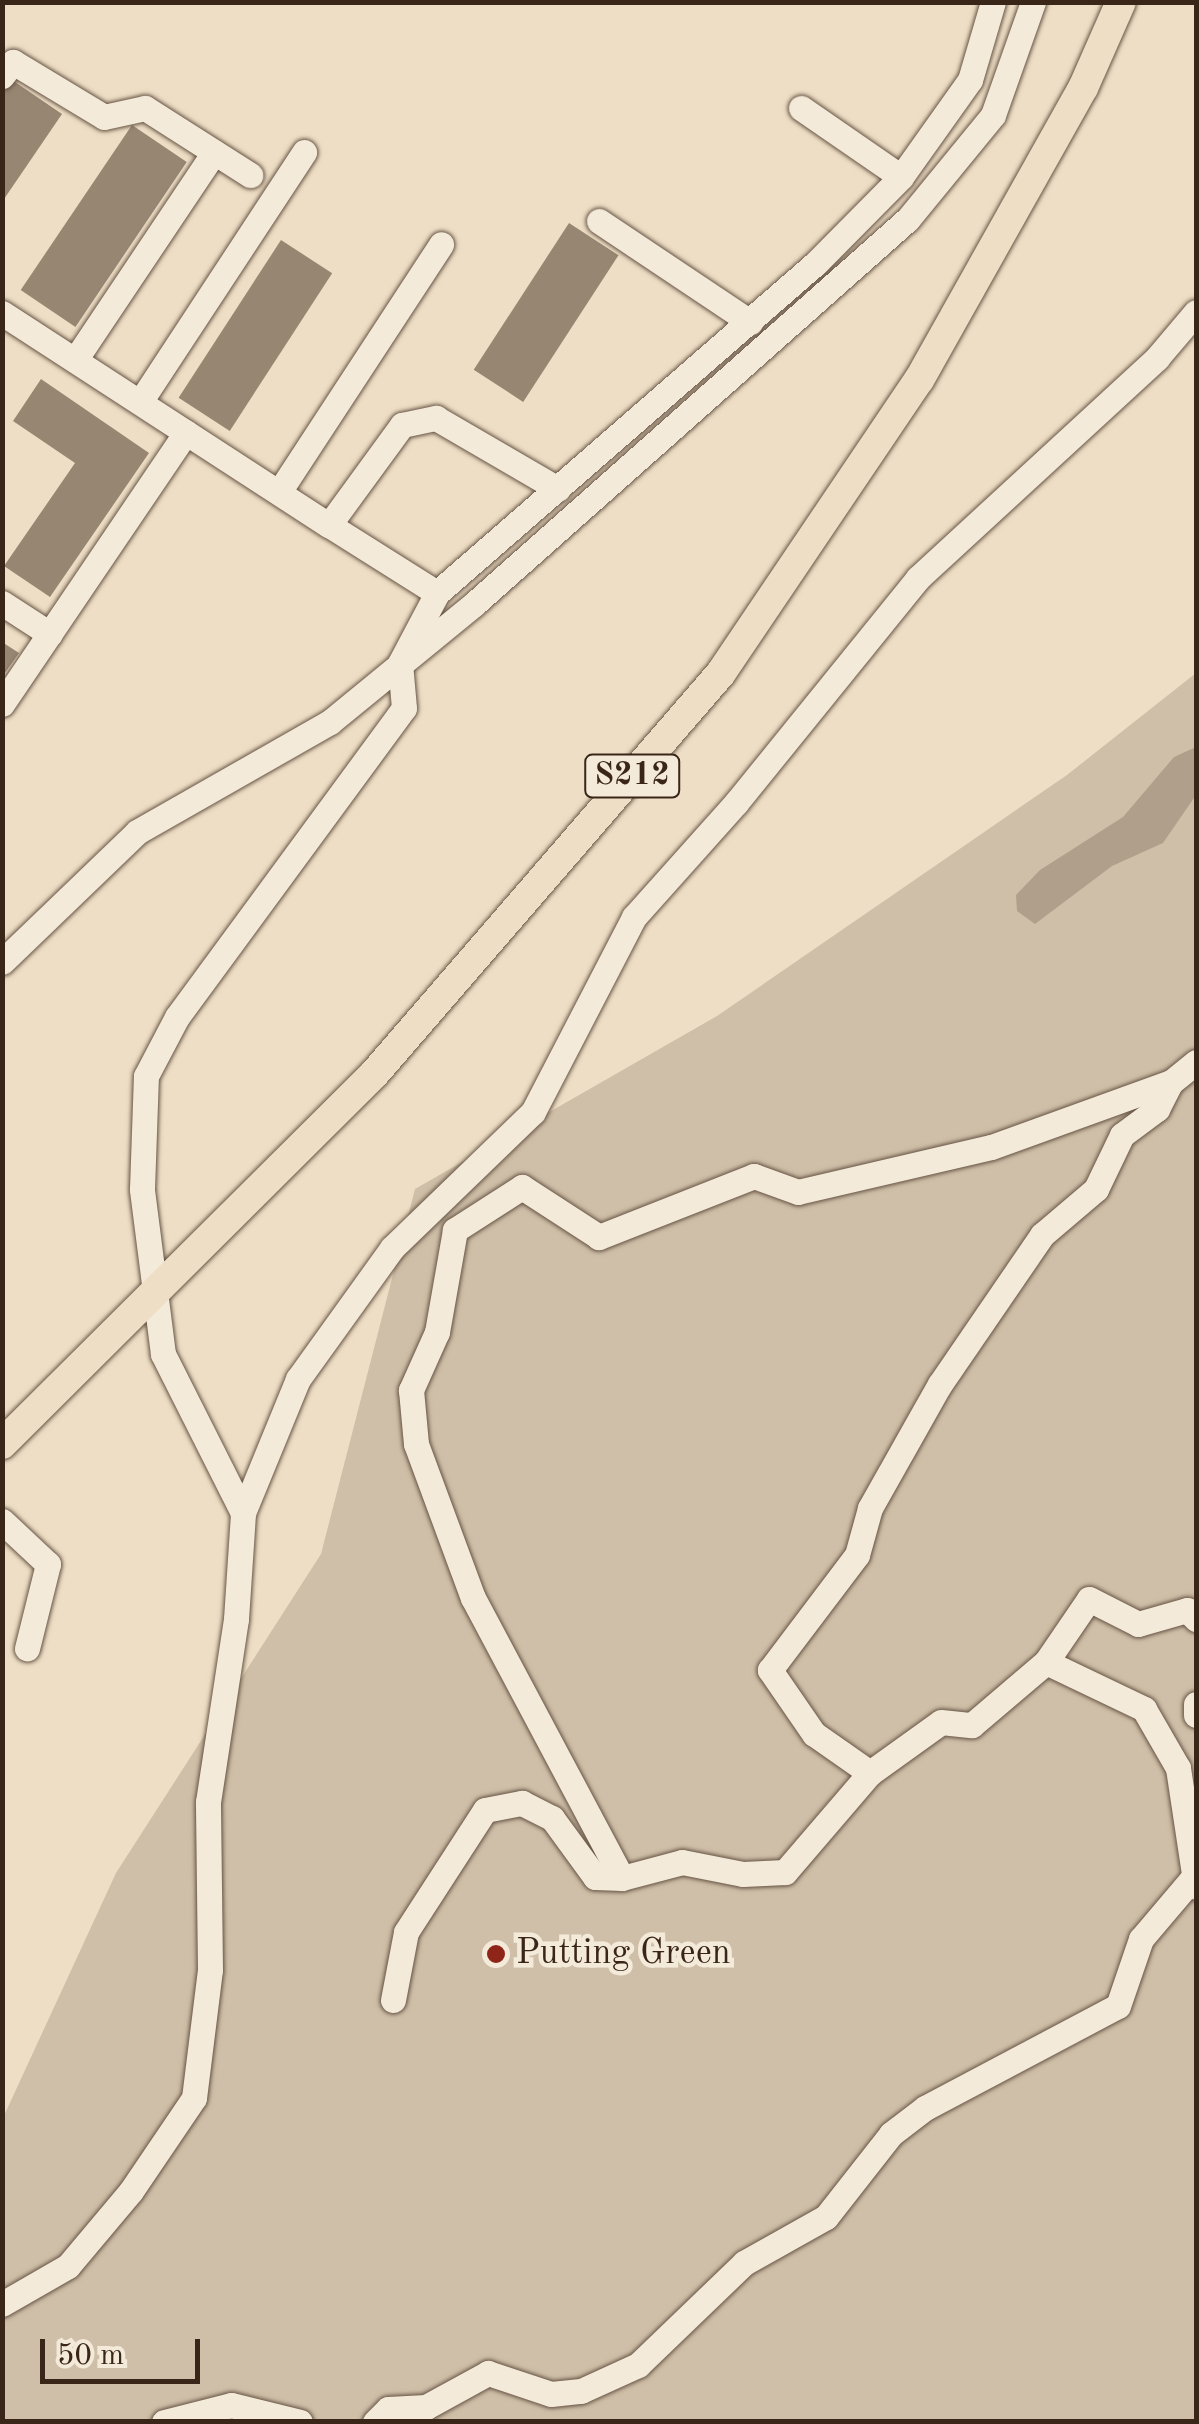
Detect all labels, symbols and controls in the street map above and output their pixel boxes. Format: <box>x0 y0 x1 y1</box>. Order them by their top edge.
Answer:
road number: S212 <box>582 749 682 803</box>
place label: Putting Green <box>516 1933 731 1975</box>
marker: Putting Green <box>485 1943 507 1965</box>
scale bar <box>45 2319 205 2381</box>
text: 50 m <box>57 2341 124 2371</box>

